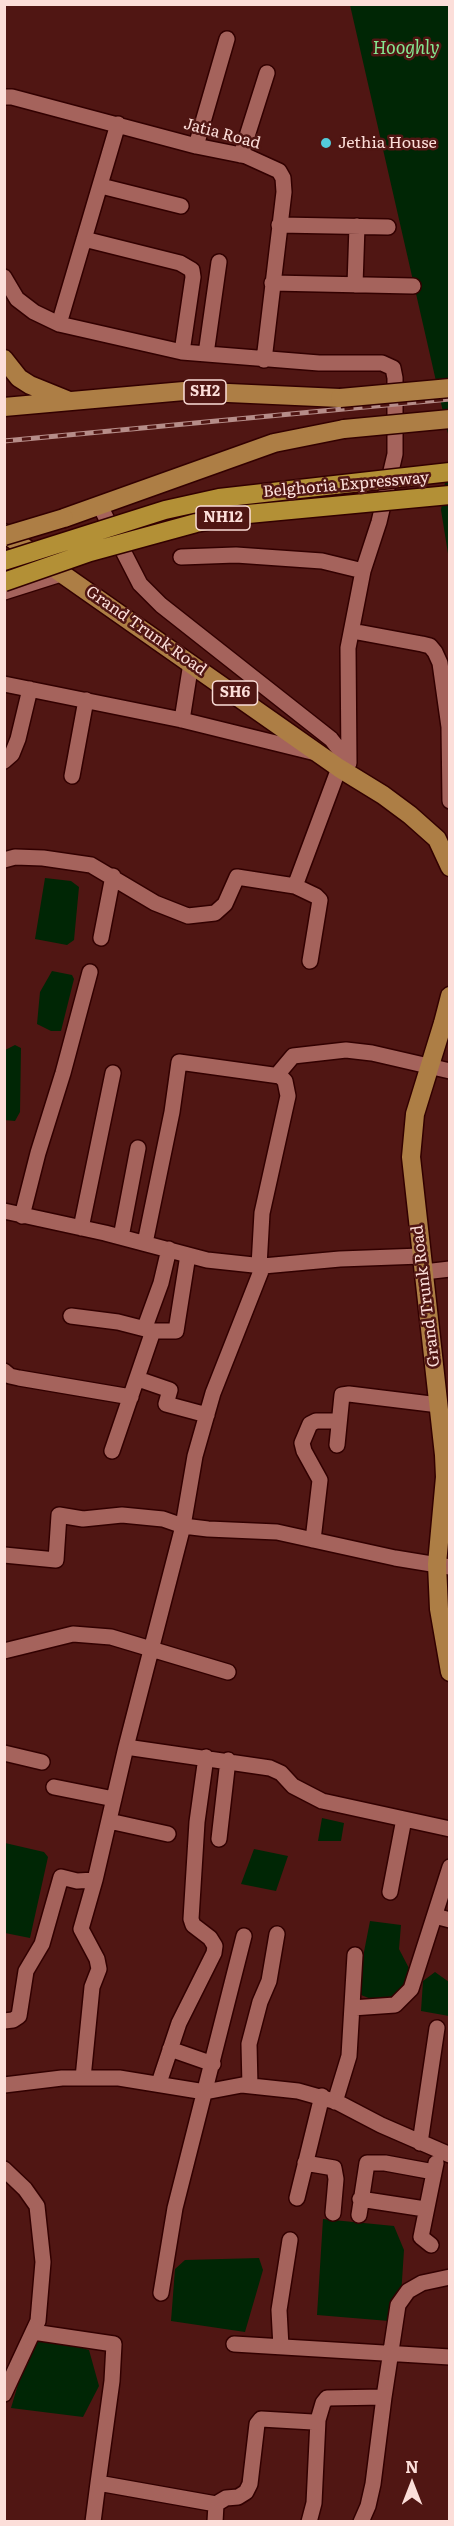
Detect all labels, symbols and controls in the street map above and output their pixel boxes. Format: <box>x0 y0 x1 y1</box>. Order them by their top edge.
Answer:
water label: Hooghly <box>372 38 440 60</box>
street label: Jatia Road <box>181 115 263 153</box>
place label: Jethia House <box>338 133 437 153</box>
marker: Jethia House <box>319 136 333 150</box>
road number: SH2 <box>184 380 226 404</box>
street label: Belghoria Expressway <box>262 468 430 502</box>
road number: NH12 <box>196 506 250 530</box>
street label: Grand Trunk Road <box>82 582 210 680</box>
road number: SH6 <box>212 681 258 705</box>
street label: Grand Trunk Road <box>408 1224 444 1368</box>
north arrow <box>382 2454 442 2514</box>
text: N <box>405 2454 419 2478</box>

